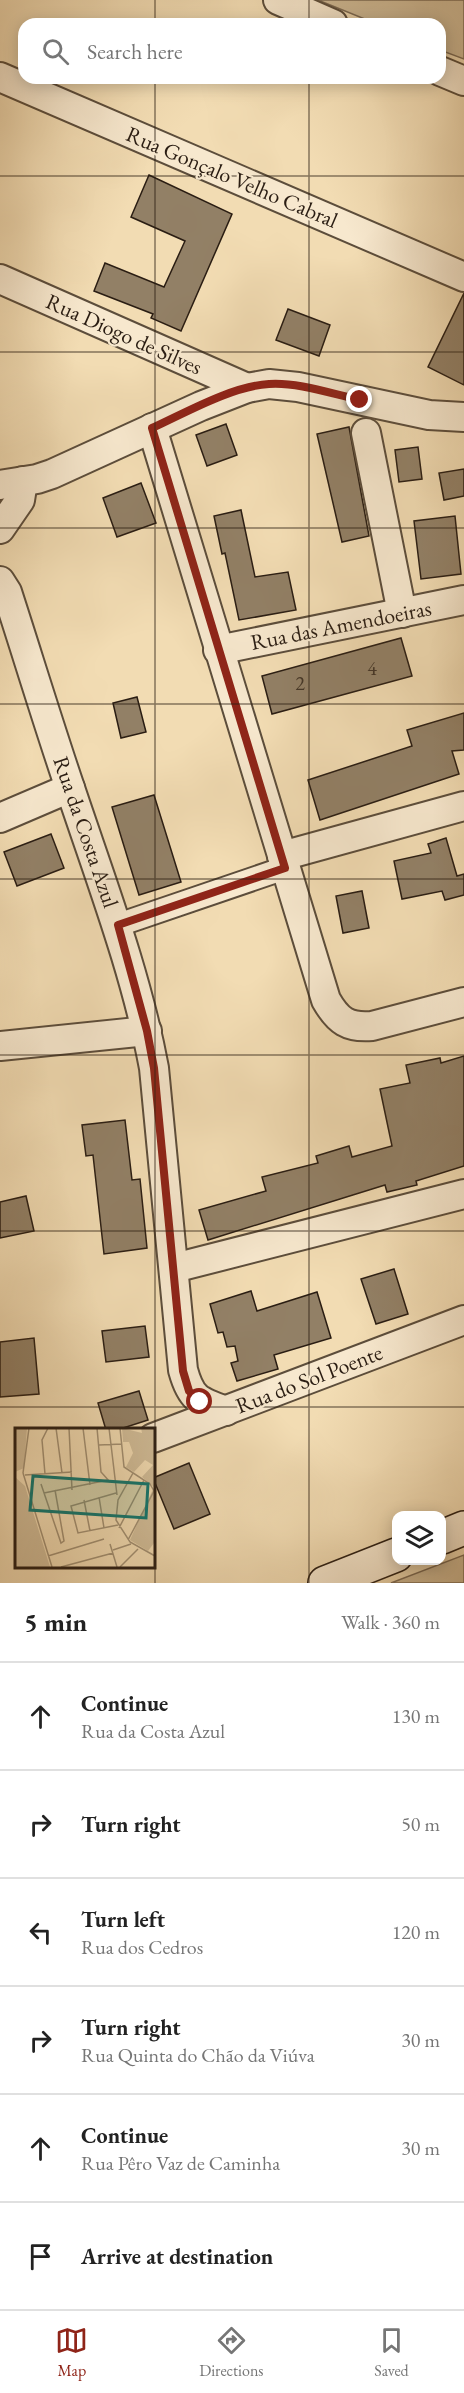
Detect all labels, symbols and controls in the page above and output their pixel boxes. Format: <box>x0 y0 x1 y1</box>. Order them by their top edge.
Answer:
search box <box>18 18 446 84</box>
icon: search <box>39 35 72 68</box>
text: Search here <box>87 37 182 66</box>
street label: Rua Gonçalo Velho Cabral <box>122 119 342 235</box>
street label: Rua Diogo de Silves <box>41 287 207 381</box>
route end <box>346 386 372 412</box>
street label: Rua das Amendoeiras <box>248 593 434 657</box>
house number: 4 <box>367 655 377 681</box>
house number: 2 <box>295 670 305 696</box>
street label: Rua da Costa Azul <box>46 752 126 912</box>
street label: Rua do Sol Poente <box>231 1338 387 1420</box>
route start <box>186 1388 212 1414</box>
inset map <box>15 1428 154 1568</box>
map controls <box>392 1511 446 1565</box>
button: layers <box>392 1511 446 1565</box>
text: 5 min <box>24 1605 87 1639</box>
text: Walk · 360 m <box>341 1609 440 1635</box>
text: Continue <box>81 1689 168 1718</box>
icon: ahead <box>24 1700 57 1733</box>
text: 130 m <box>392 1703 440 1729</box>
text: Rua da Costa Azul <box>81 1718 225 1744</box>
icon: right <box>24 1808 57 1841</box>
text: Turn right <box>81 1810 180 1839</box>
text: 50 m <box>401 1811 440 1837</box>
text: Turn left <box>81 1905 165 1934</box>
icon: left <box>24 1916 57 1949</box>
text: 120 m <box>392 1919 440 1945</box>
text: Rua dos Cedros <box>81 1934 203 1960</box>
text: Turn right <box>81 2013 180 2042</box>
icon: right <box>24 2024 57 2057</box>
text: 30 m <box>401 2027 440 2053</box>
text: Rua Quinta do Chão da Viúva <box>81 2042 315 2068</box>
text: Continue <box>81 2121 168 2150</box>
icon: ahead <box>24 2132 57 2165</box>
text: 30 m <box>401 2135 440 2161</box>
text: Rua Pêro Vaz de Caminha <box>81 2150 280 2176</box>
icon: arrive <box>24 2240 57 2273</box>
text: Arrive at destination <box>81 2242 273 2271</box>
tab: Map <box>55 2324 88 2381</box>
tab: Directions <box>199 2324 264 2381</box>
tab: Saved <box>374 2324 409 2381</box>

